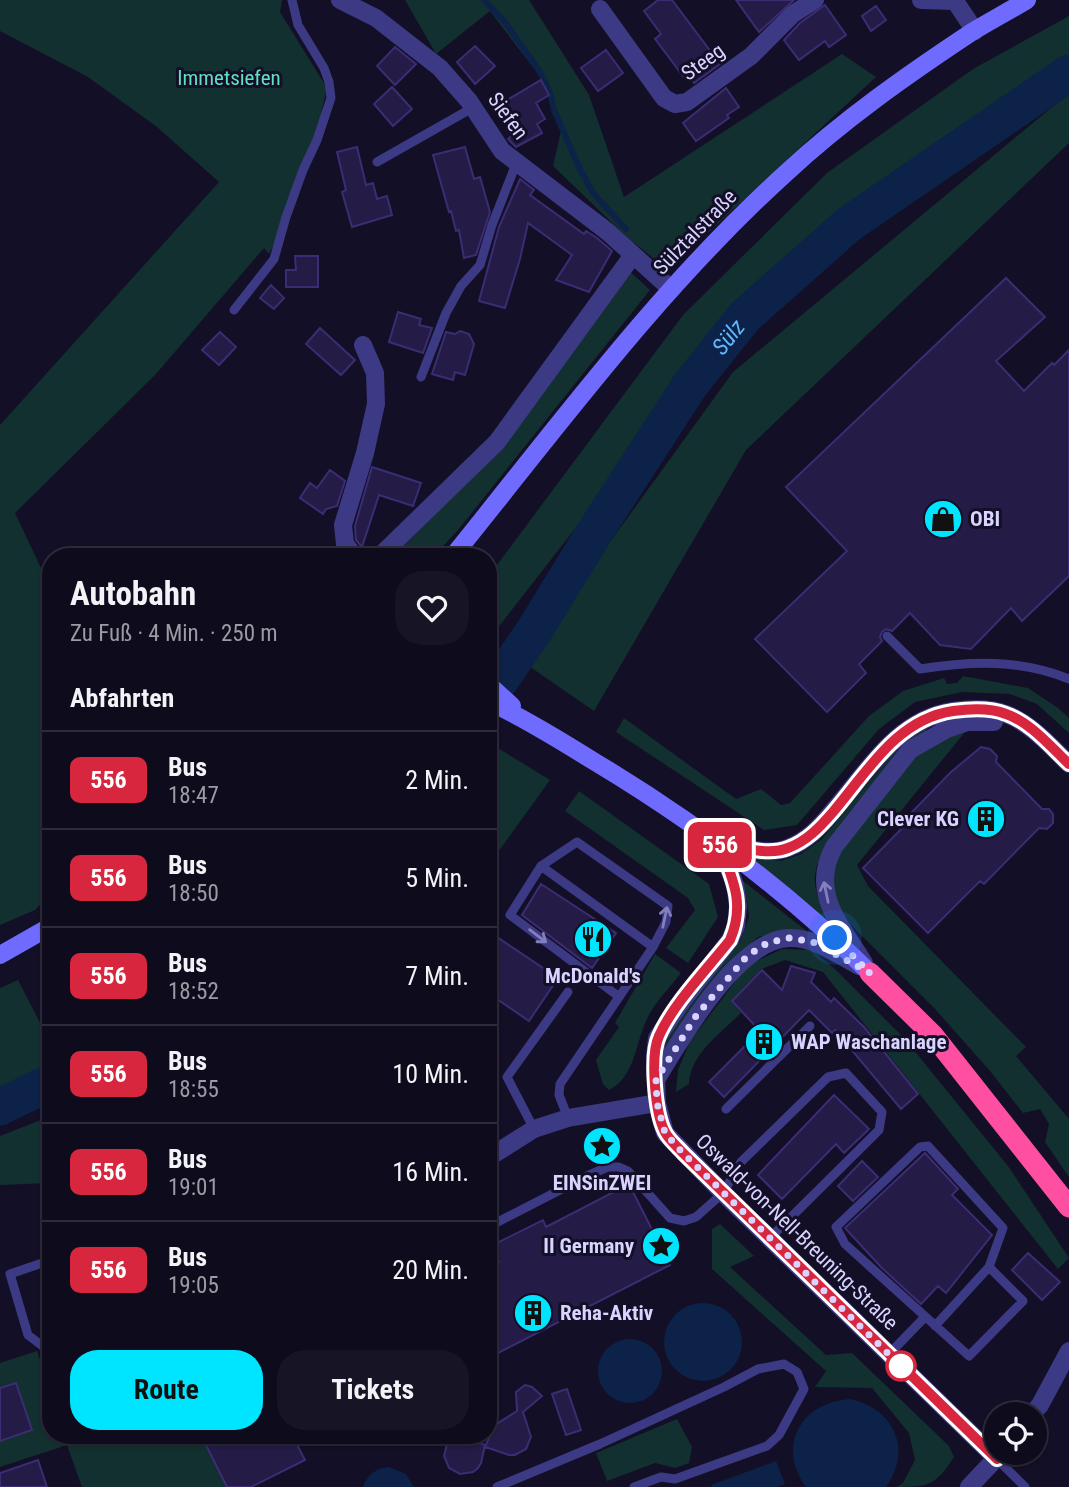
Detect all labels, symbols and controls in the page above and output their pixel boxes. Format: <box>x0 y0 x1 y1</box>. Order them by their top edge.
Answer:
street label: Steeg <box>677 38 729 86</box>
park label: Immetsiefen <box>177 66 281 90</box>
street label: Siefen <box>483 88 533 144</box>
street label: Sülztalstraße <box>649 184 742 279</box>
water label: Sülz <box>706 314 751 360</box>
shop icon: OBI <box>922 498 964 540</box>
place label: OBI <box>970 507 1000 531</box>
button: heart <box>395 571 469 645</box>
text: Autobahn <box>70 574 196 613</box>
text: Zu Fuß · 4 Min. · 250 m <box>70 620 278 647</box>
text: Abfahrten <box>70 683 174 713</box>
text: Bus <box>168 752 207 782</box>
text: 2 Min. <box>405 765 469 795</box>
text: 556 <box>90 766 127 794</box>
text: 18:47 <box>168 782 219 809</box>
building icon: Clever KG <box>965 798 1007 840</box>
place label: Clever KG <box>877 807 959 831</box>
line badge: 556 <box>680 822 760 868</box>
text: 556 <box>702 831 738 859</box>
text: Bus <box>168 850 207 880</box>
text: 5 Min. <box>405 863 469 893</box>
text: 556 <box>90 864 127 892</box>
text: 18:50 <box>168 880 219 907</box>
one-way arrow <box>818 881 832 904</box>
one-way arrow <box>659 907 672 929</box>
restaurant icon: McDonald's <box>572 918 614 960</box>
your location <box>817 920 852 955</box>
one-way arrow <box>528 929 547 943</box>
text: Bus <box>168 948 207 978</box>
text: 7 Min. <box>405 961 469 991</box>
text: 556 <box>90 962 127 990</box>
place label: McDonald's <box>545 964 641 988</box>
text: 18:52 <box>168 978 219 1005</box>
building icon: WAP Waschanlage <box>743 1021 785 1063</box>
place label: WAP Waschanlage <box>791 1030 946 1054</box>
text: Bus <box>168 1046 207 1076</box>
text: 10 Min. <box>392 1059 469 1089</box>
text: 556 <box>90 1060 127 1088</box>
text: 18:55 <box>168 1076 219 1103</box>
place icon: EINSinZWEI <box>581 1125 623 1167</box>
street label: Oswald-von-Nell-Breuning-Straße <box>691 1129 903 1335</box>
text: Bus <box>168 1144 207 1174</box>
text: 16 Min. <box>392 1157 469 1187</box>
text: 556 <box>90 1158 127 1186</box>
place label: EINSinZWEI <box>553 1171 651 1195</box>
text: 19:01 <box>168 1174 219 1201</box>
place icon: II Germany <box>640 1225 682 1267</box>
place label: II Germany <box>543 1234 635 1258</box>
text: Bus <box>168 1242 207 1272</box>
text: 20 Min. <box>392 1255 469 1285</box>
text: 556 <box>90 1256 127 1284</box>
text: 19:05 <box>168 1272 219 1299</box>
building icon: Reha-Aktiv <box>512 1292 554 1334</box>
place label: Reha-Aktiv <box>560 1301 654 1325</box>
button: Route <box>70 1350 263 1430</box>
button: Tickets <box>277 1350 469 1430</box>
unlabelled marker <box>886 1351 916 1381</box>
map controls <box>984 1402 1047 1465</box>
button: locate <box>984 1402 1047 1465</box>

